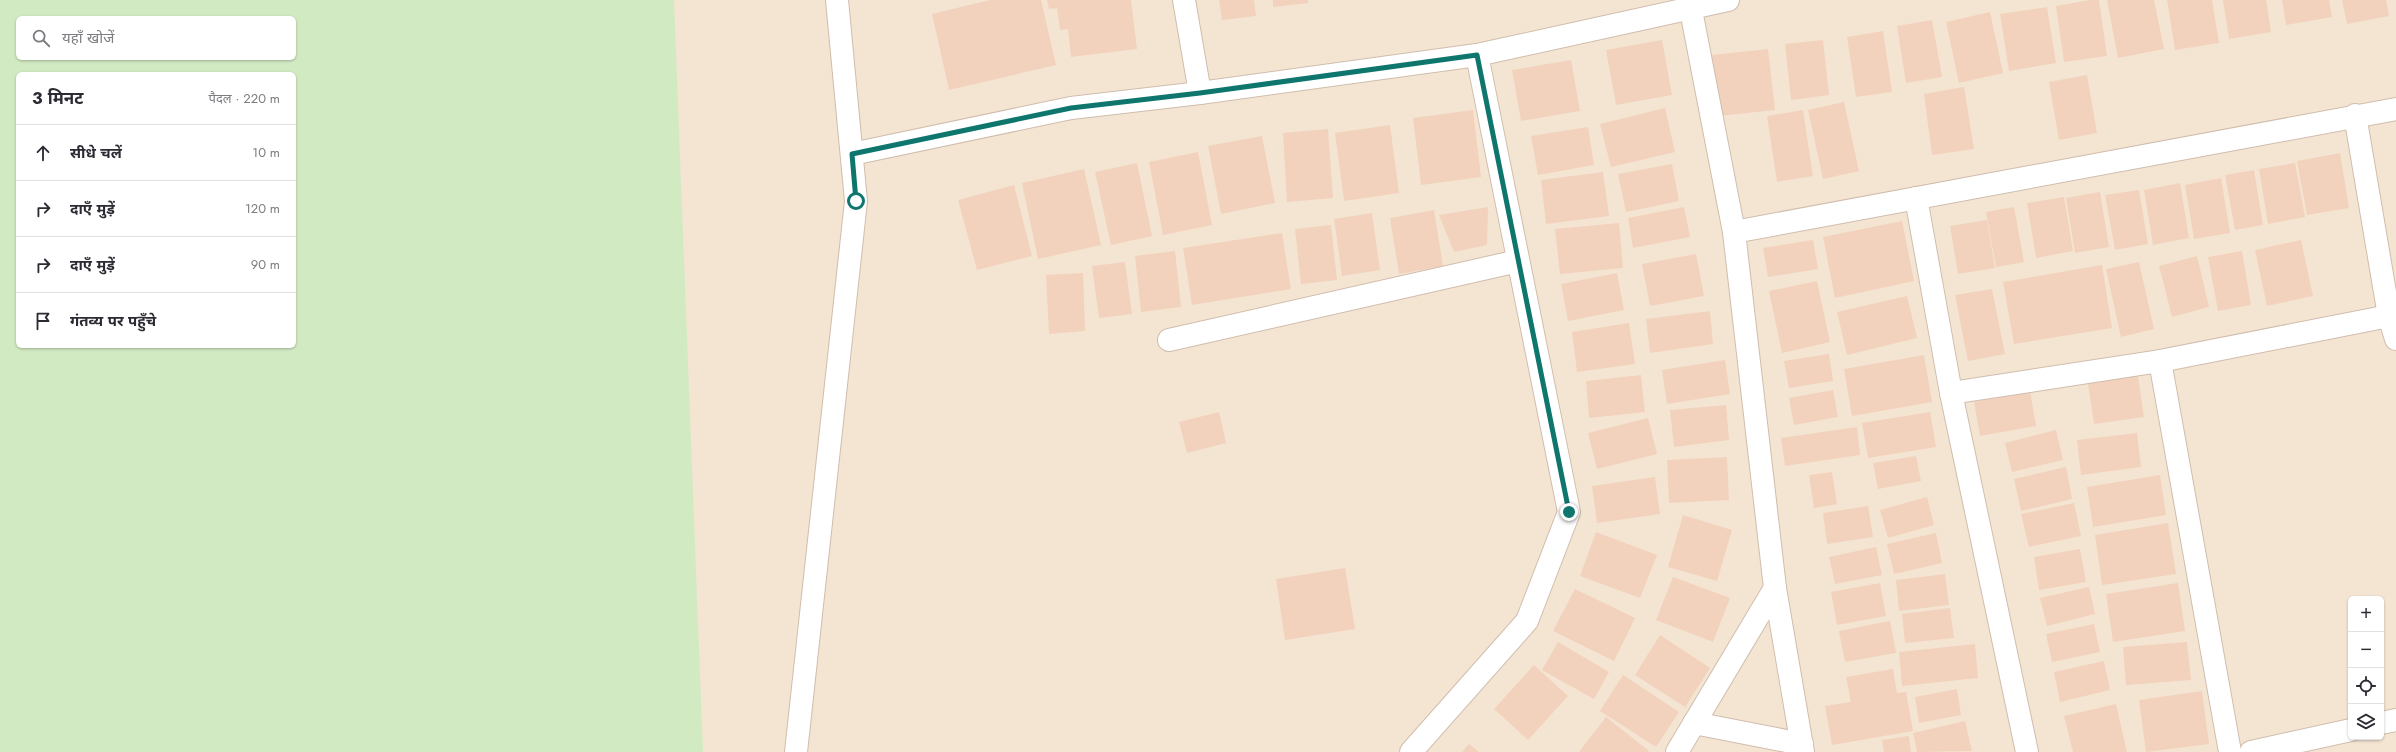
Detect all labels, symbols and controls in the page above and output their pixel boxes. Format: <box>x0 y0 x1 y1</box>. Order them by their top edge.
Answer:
search box <box>16 16 296 60</box>
icon: search <box>30 27 52 49</box>
text: यहाँ खोजें <box>62 27 114 49</box>
text: 3 मिनट <box>32 86 83 110</box>
text: पैदल · 220 m <box>209 89 280 108</box>
icon: ahead <box>32 142 54 164</box>
text: सीधे चलें <box>70 142 122 164</box>
text: 10 m <box>252 143 280 162</box>
route start <box>847 192 865 210</box>
icon: right <box>32 198 54 220</box>
text: दाएँ मुड़ें <box>70 198 115 220</box>
text: 120 m <box>245 199 280 218</box>
icon: right <box>32 254 54 276</box>
text: दाएँ मुड़ें <box>70 254 115 276</box>
text: 90 m <box>251 255 280 274</box>
icon: arrive <box>32 310 54 332</box>
text: गंतव्य पर पहुँचे <box>70 310 156 332</box>
route end <box>1560 503 1578 521</box>
map controls <box>2348 596 2384 740</box>
button: + <box>2348 596 2384 632</box>
button: − <box>2348 632 2384 668</box>
button: locate <box>2348 668 2384 704</box>
button: layers <box>2348 704 2384 740</box>

